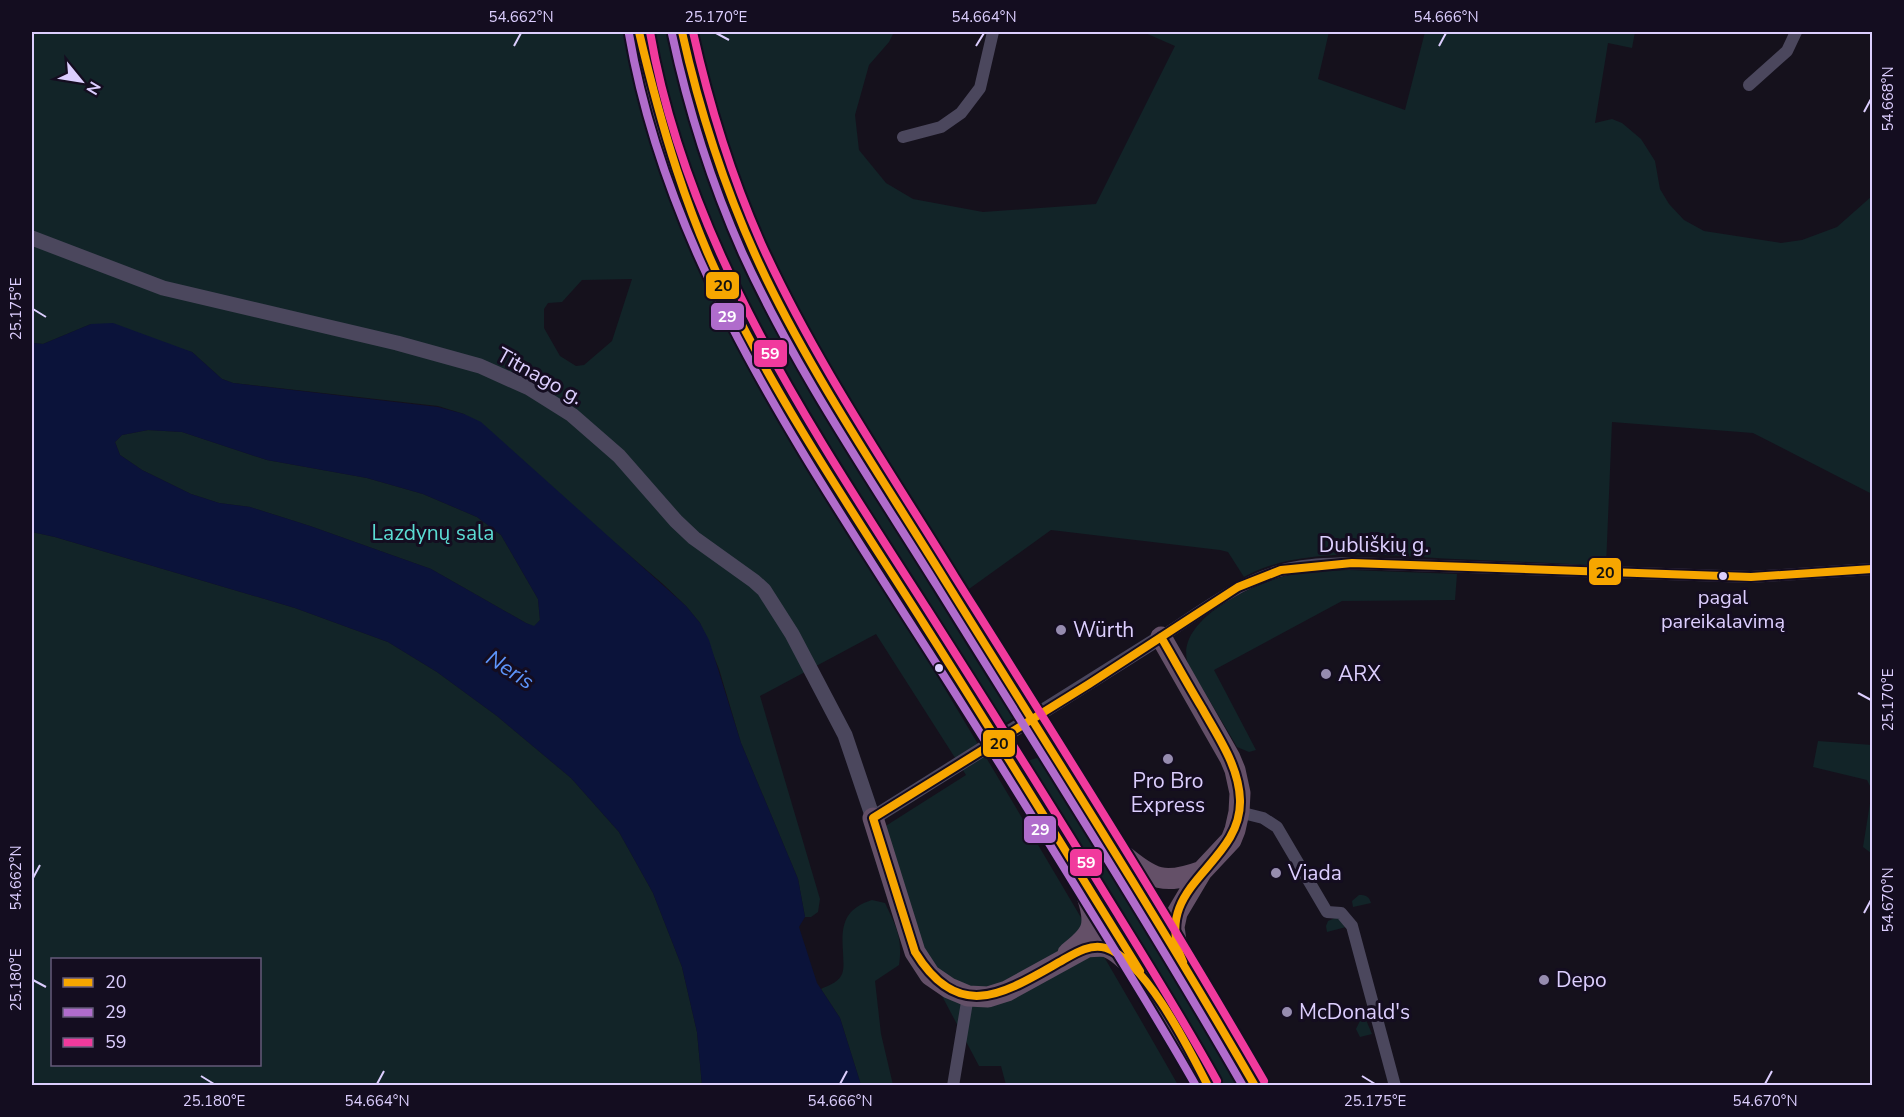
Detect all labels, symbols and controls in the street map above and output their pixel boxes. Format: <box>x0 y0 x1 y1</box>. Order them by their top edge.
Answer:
text: 54.662°N <box>488 7 554 27</box>
text: 25.170°E <box>685 7 747 27</box>
text: 54.664°N <box>951 7 1017 27</box>
text: 54.666°N <box>1413 7 1479 27</box>
north arrow <box>51 51 111 111</box>
text: 54.668°N <box>1878 66 1898 132</box>
text: N <box>81 77 106 99</box>
line badge: 20 <box>705 271 740 300</box>
text: 20 <box>713 275 733 297</box>
text: 25.175°E <box>6 278 26 340</box>
line badge: 29 <box>710 302 745 331</box>
text: 29 <box>717 306 737 328</box>
line badge: 59 <box>753 339 788 368</box>
street label: Titnago g. <box>492 341 588 411</box>
text: 59 <box>760 343 780 365</box>
park label: Lazdynų sala <box>372 519 494 547</box>
street label: Dubliškių g. <box>1319 531 1429 559</box>
line badge: 20 <box>1588 557 1622 586</box>
text: 20 <box>1595 562 1615 584</box>
marker: pagal pareikalavimą <box>1717 570 1729 582</box>
place label: pagal pareikalavimą <box>1661 584 1785 635</box>
place label: Würth <box>1073 616 1134 644</box>
marker: Würth <box>1054 623 1068 637</box>
water label: Neris <box>480 643 540 697</box>
place label: ARX <box>1338 660 1381 688</box>
unlabelled marker <box>933 662 945 674</box>
marker: ARX <box>1319 667 1333 681</box>
text: 25.170°E <box>1878 669 1898 731</box>
line badge: 20 <box>982 729 1016 758</box>
text: 20 <box>989 733 1009 755</box>
marker: Pro Bro Express <box>1161 752 1175 766</box>
place label: Pro Bro Express <box>1131 767 1205 819</box>
line badge: 29 <box>1023 815 1057 844</box>
text: 29 <box>1030 819 1050 841</box>
text: 54.662°N <box>6 845 26 911</box>
line badge: 59 <box>1069 848 1103 877</box>
text: 59 <box>1076 852 1096 874</box>
place label: Viada <box>1287 859 1342 887</box>
marker: Viada <box>1269 866 1283 880</box>
text: 54.670°N <box>1878 867 1898 933</box>
text: 25.180°E <box>6 949 26 1011</box>
legend <box>51 958 261 1066</box>
place label: Depo <box>1556 966 1607 994</box>
text: 20 <box>105 970 127 994</box>
marker: Depo <box>1537 973 1551 987</box>
place label: McDonald's <box>1299 998 1410 1026</box>
text: 29 <box>105 1000 127 1024</box>
marker: McDonald's <box>1280 1005 1294 1019</box>
text: 59 <box>105 1030 127 1054</box>
text: 25.180°E <box>183 1091 245 1111</box>
text: 54.664°N <box>344 1091 410 1111</box>
text: 54.666°N <box>807 1091 873 1111</box>
text: 25.175°E <box>1344 1091 1406 1111</box>
text: 54.670°N <box>1732 1091 1798 1111</box>

